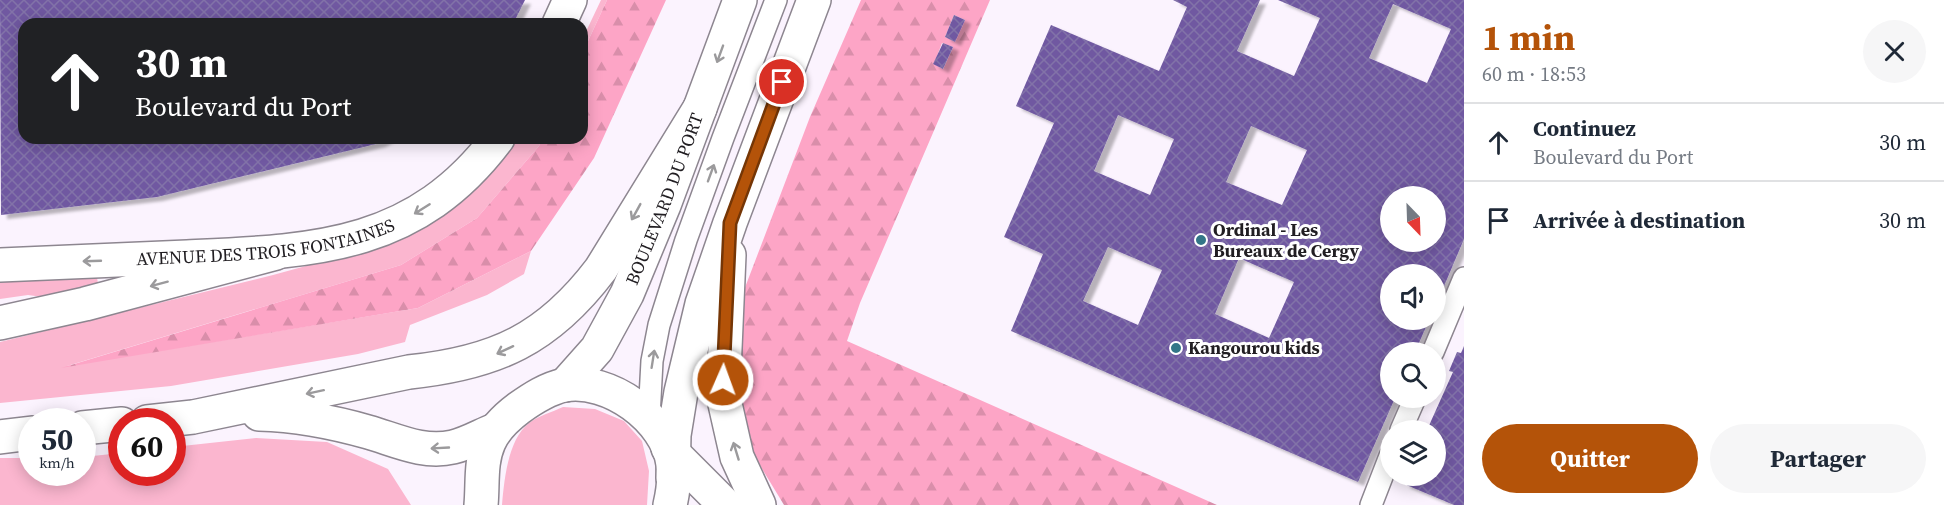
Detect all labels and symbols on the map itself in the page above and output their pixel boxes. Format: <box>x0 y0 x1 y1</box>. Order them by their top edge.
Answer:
one-way arrow <box>713 44 724 63</box>
pin <box>756 56 807 107</box>
street label: BOULEVARD DU PORT <box>619 109 709 288</box>
one-way arrow <box>706 164 717 182</box>
north arrow <box>1380 186 1446 252</box>
one-way arrow <box>414 202 431 215</box>
one-way arrow <box>630 202 641 220</box>
street label: AVENUE DES TROIS FONTAINES <box>136 212 398 271</box>
place label: Ordinal - Les Bureaux de Cergy <box>1213 217 1359 263</box>
marker: Ordinal - Les Bureaux de Cergy <box>1194 233 1208 247</box>
one-way arrow <box>83 256 103 267</box>
one-way arrow <box>150 279 169 290</box>
place label: Kangourou kids <box>1188 335 1320 360</box>
marker: Kangourou kids <box>1169 341 1183 355</box>
one-way arrow <box>496 345 514 357</box>
position arrow <box>691 348 755 412</box>
one-way arrow <box>648 349 659 369</box>
one-way arrow <box>306 387 325 398</box>
speed limit sign: 60 <box>108 408 186 486</box>
one-way arrow <box>730 442 741 461</box>
one-way arrow <box>431 443 451 454</box>

